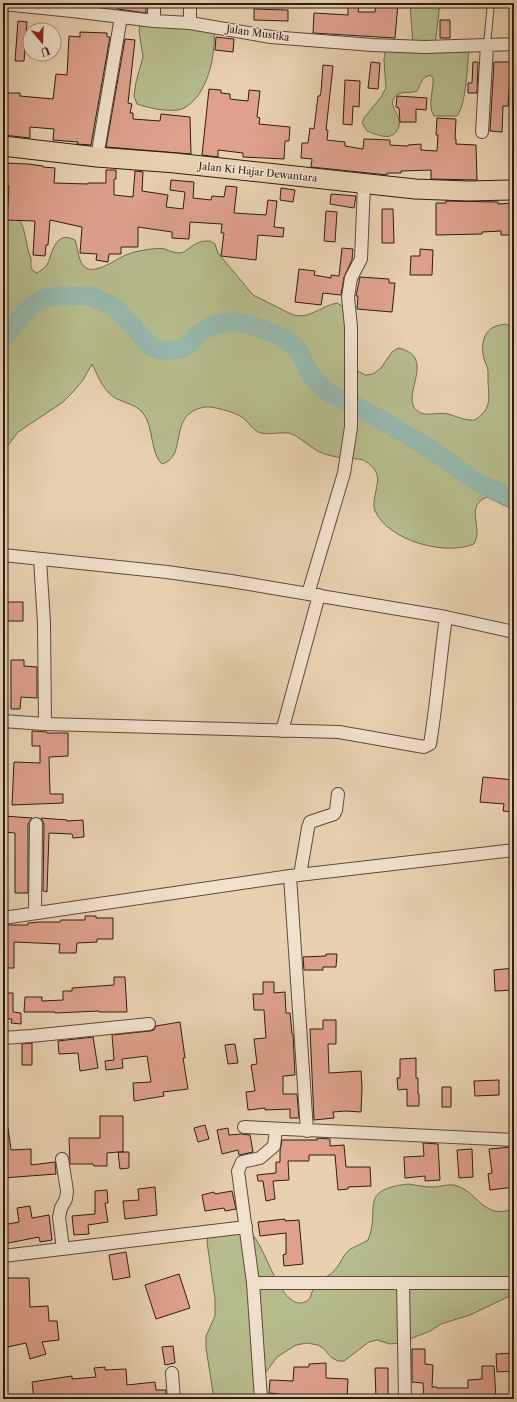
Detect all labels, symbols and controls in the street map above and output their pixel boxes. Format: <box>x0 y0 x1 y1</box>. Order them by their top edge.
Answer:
north arrow <box>22 22 62 62</box>
street label: Jalan Mustika <box>224 22 291 44</box>
text: U <box>39 43 52 60</box>
street label: Jalan Ki Hajar Dewantara <box>196 159 319 185</box>

